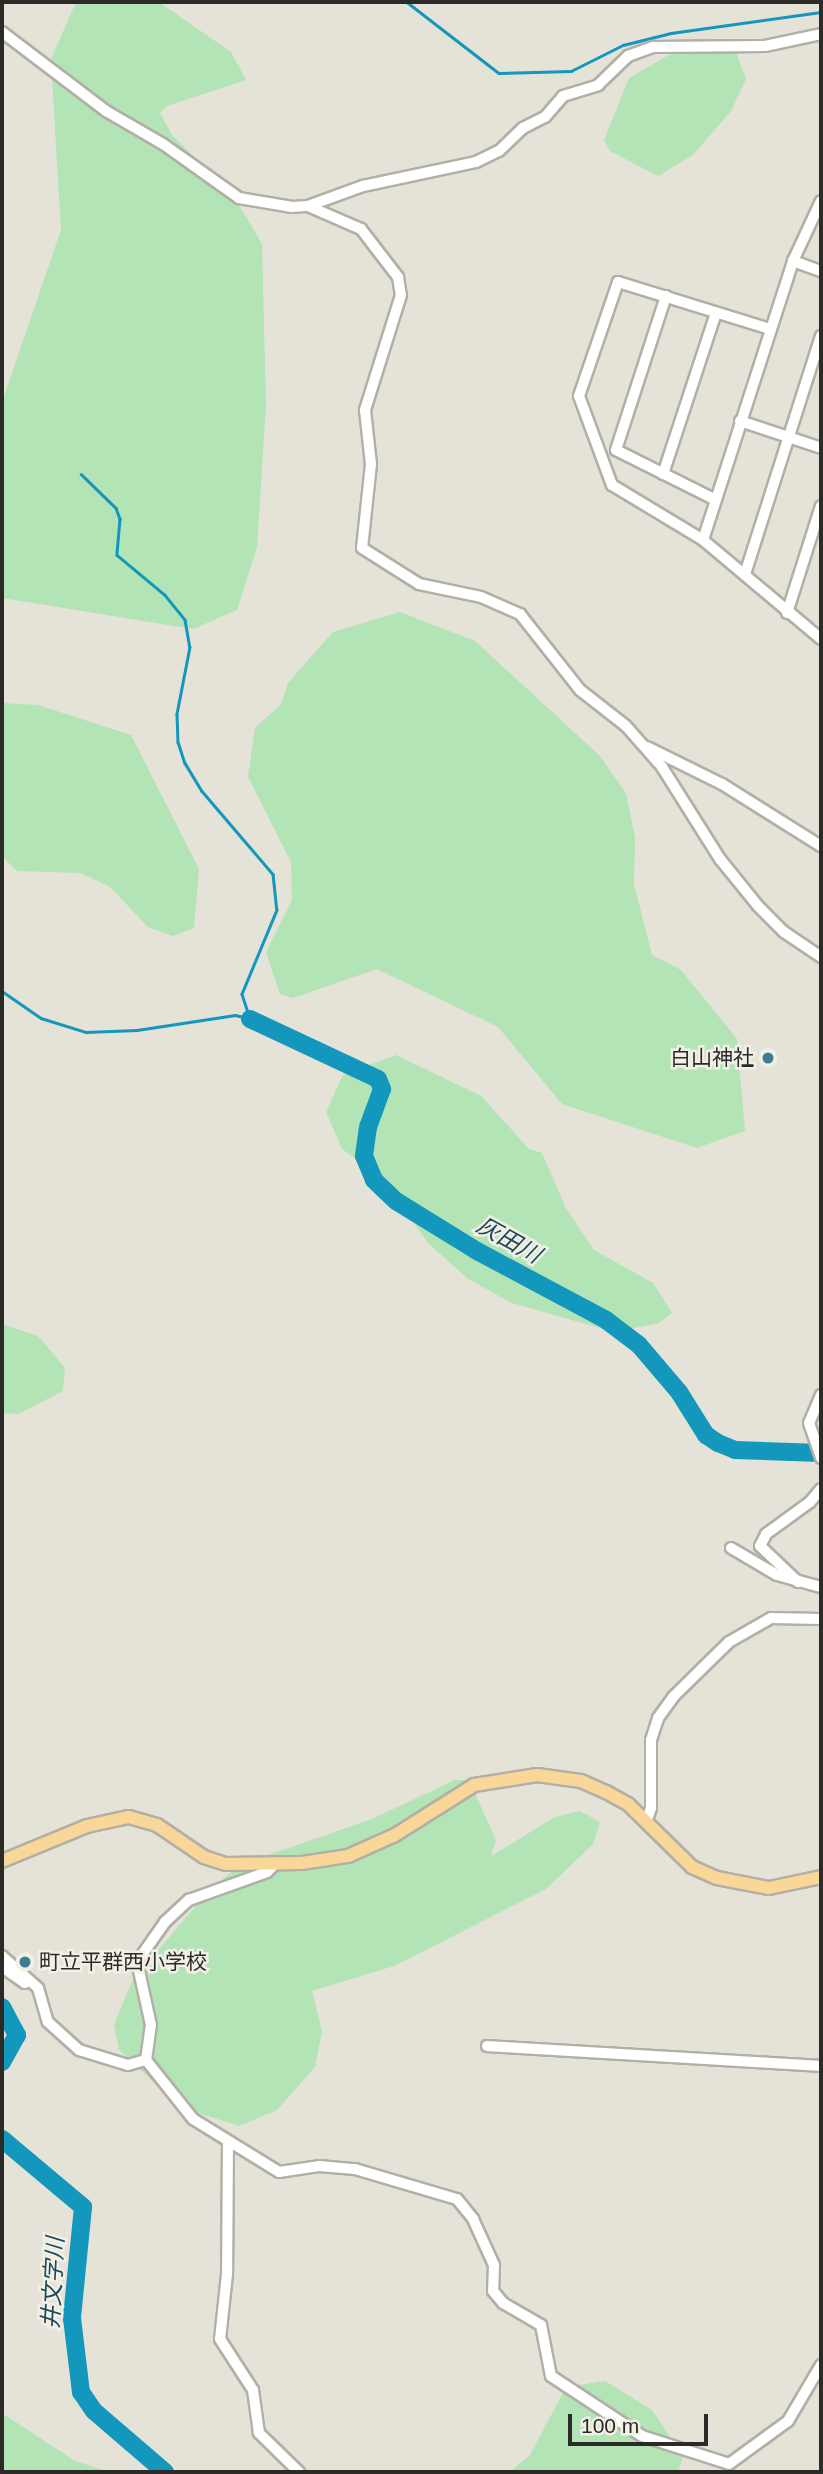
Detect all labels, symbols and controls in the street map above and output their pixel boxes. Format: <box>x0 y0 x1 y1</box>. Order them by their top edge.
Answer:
place label: 白山神社 <box>670 1045 754 1071</box>
marker: 白山神社 <box>760 1050 776 1066</box>
water label: 灰田川 <box>472 1211 546 1269</box>
place label: 町立平群西小学校 <box>39 1949 207 1975</box>
marker: 町立平群西小学校 <box>17 1954 33 1970</box>
water label: 井文字川 <box>37 2236 69 2330</box>
scale bar <box>571 2400 711 2444</box>
text: 100 m <box>581 2414 639 2437</box>

